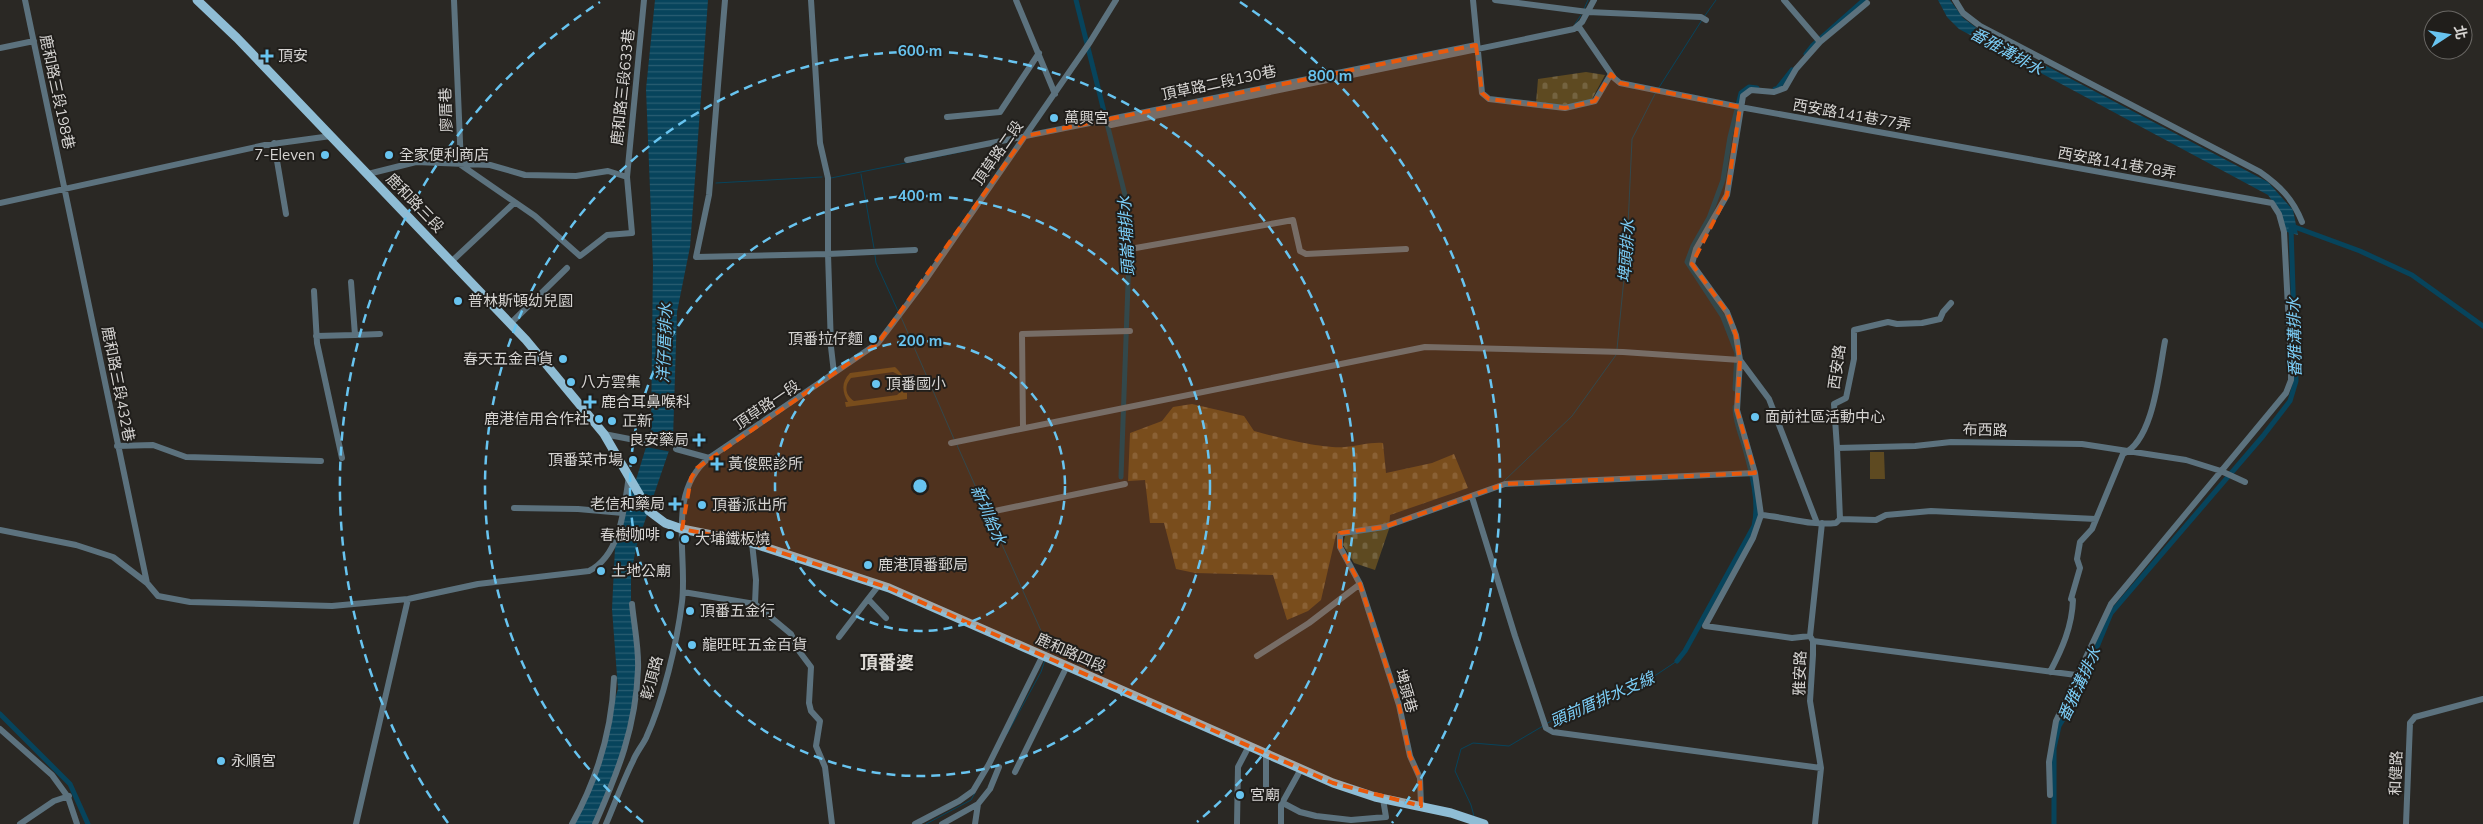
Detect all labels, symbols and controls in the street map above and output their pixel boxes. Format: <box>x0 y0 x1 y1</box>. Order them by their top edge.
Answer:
north arrow <box>2423 10 2473 60</box>
water label: 番雅溝排水 <box>1967 23 2048 80</box>
text: 北 <box>2450 24 2471 41</box>
street label: 鹿和路三段633巷 <box>607 28 638 146</box>
street label: 鹿和路三段198巷 <box>36 33 79 151</box>
text: 600 m <box>898 41 942 60</box>
place label: 頂安 <box>278 46 308 65</box>
marker: 頂安 <box>260 49 274 63</box>
street label: 頂草路二段130巷 <box>1160 61 1278 104</box>
text: 800 m <box>1308 66 1352 85</box>
street label: 廖厝巷 <box>435 87 456 133</box>
street label: 西安路141巷77弄 <box>1791 95 1913 134</box>
place label: 萬興宮 <box>1064 108 1109 127</box>
marker: 萬興宮 <box>1048 112 1060 124</box>
street label: 頂草路二段 <box>968 117 1027 189</box>
street label: 西安路141巷78弄 <box>2056 143 2178 182</box>
place label: 7-Eleven <box>254 145 315 164</box>
place label: 全家便利商店 <box>399 145 489 164</box>
marker: 7-Eleven <box>319 149 331 161</box>
marker: 全家便利商店 <box>383 149 395 161</box>
street label: 鹿和路三段 <box>382 169 448 236</box>
text: 400 m <box>898 186 942 205</box>
water label: 頭崙埔排水 <box>1114 195 1138 276</box>
water label: 埤頭排水 <box>1614 217 1638 284</box>
place label: 普林斯頓幼兒園 <box>468 291 573 310</box>
marker: 普林斯頓幼兒園 <box>452 295 464 307</box>
water label: 番雅溝排水 <box>2283 296 2305 377</box>
water label: 洋仔厝排水 <box>653 302 675 383</box>
street label: 鹿和路三段432巷 <box>98 325 139 443</box>
place label: 頂番拉仔麵 <box>788 329 863 348</box>
text: 200 m <box>898 331 942 350</box>
marker: 頂番拉仔麵 <box>867 333 879 345</box>
street label: 西安路 <box>1824 343 1849 391</box>
place label: 春天五金百貨 <box>463 349 553 368</box>
marker: 春天五金百貨 <box>557 353 569 365</box>
place label: 八方雲集 <box>581 372 641 391</box>
place label: 頂番國小 <box>886 374 946 393</box>
marker: 八方雲集 <box>565 376 577 388</box>
street label: 頂草路一段 <box>730 376 803 433</box>
marker: 頂番國小 <box>870 378 882 390</box>
place label: 鹿合耳鼻喉科 <box>601 392 691 411</box>
marker: 鹿合耳鼻喉科 <box>583 395 597 409</box>
place label: 面前社區活動中心 <box>1765 407 1885 426</box>
place label: 鹿港信用合作社 <box>484 409 589 428</box>
place label: 正新 <box>622 411 652 430</box>
marker: 面前社區活動中心 <box>1749 411 1761 423</box>
marker: 鹿港信用合作社 <box>593 413 605 425</box>
marker: 正新 <box>606 415 618 427</box>
street label: 布西路 <box>1962 420 2008 439</box>
place label: 良安藥局 <box>629 430 689 449</box>
marker: 良安藥局 <box>693 434 705 446</box>
place label: 頂番菜市場 <box>548 450 623 469</box>
marker: 頂番菜市場 <box>627 454 639 466</box>
place label: 黃俊熙診所 <box>728 454 803 473</box>
marker: 黃俊熙診所 <box>710 457 724 471</box>
centre of rings <box>911 477 929 495</box>
water label: 新圳給水 <box>967 482 1012 549</box>
place label: 老信和藥局 <box>590 494 665 513</box>
place label: 頂番派出所 <box>712 495 787 514</box>
marker: 老信和藥局 <box>669 498 681 510</box>
marker: 頂番派出所 <box>696 499 708 511</box>
place label: 春樹咖啡 <box>600 525 660 544</box>
marker: 春樹咖啡 <box>664 529 676 541</box>
place label: 大埔鐵板燒 <box>695 529 770 548</box>
marker: 大埔鐵板燒 <box>679 533 691 545</box>
place label: 鹿港頂番郵局 <box>878 555 968 574</box>
marker: 鹿港頂番郵局 <box>862 559 874 571</box>
place label: 土地公廟 <box>611 561 671 580</box>
marker: 土地公廟 <box>595 565 607 577</box>
place label: 頂番五金行 <box>700 601 775 620</box>
marker: 頂番五金行 <box>684 605 696 617</box>
street label: 鹿和路四段 <box>1033 629 1109 676</box>
place label: 龍旺旺五金百貨 <box>702 635 807 654</box>
marker: 龍旺旺五金百貨 <box>686 639 698 651</box>
water label: 番雅溝排水 <box>2053 643 2105 724</box>
street label: 雅安路 <box>1789 650 1810 696</box>
district label: 頂番婆 <box>860 651 914 674</box>
street label: 彰頂路 <box>637 654 667 702</box>
water label: 頭前厝排水支線 <box>1547 666 1659 731</box>
street label: 埤頭巷 <box>1391 667 1422 715</box>
street label: 和健路 <box>2385 750 2406 796</box>
place label: 永順宮 <box>231 751 276 770</box>
marker: 永順宮 <box>215 755 227 767</box>
place label: 宮廟 <box>1250 785 1280 804</box>
marker: 宮廟 <box>1234 789 1246 801</box>

